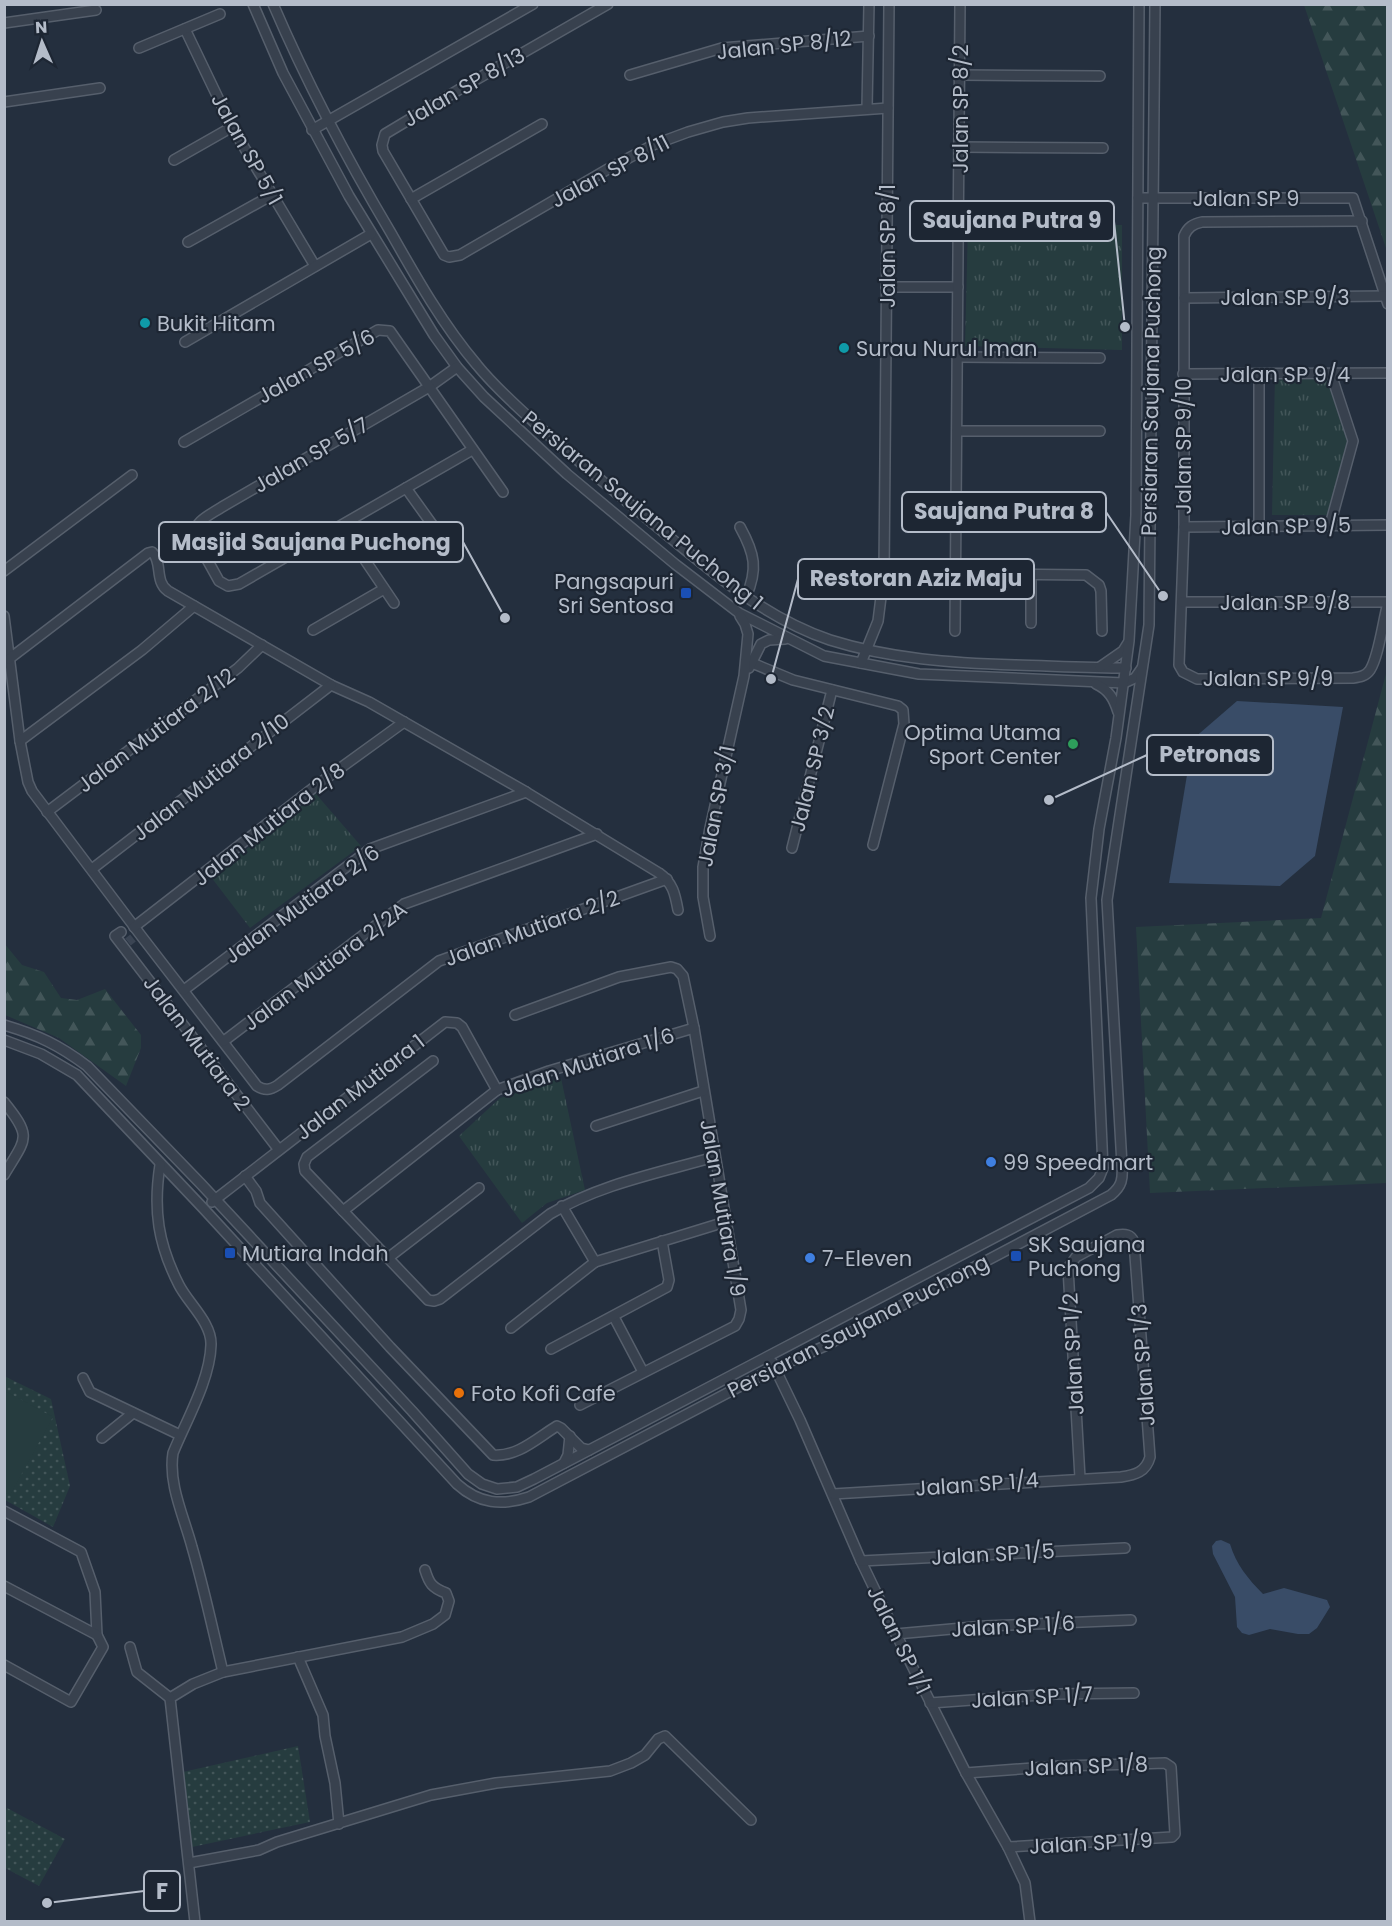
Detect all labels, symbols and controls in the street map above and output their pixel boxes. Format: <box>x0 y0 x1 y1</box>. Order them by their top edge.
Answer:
north arrow <box>12 12 72 72</box>
text: N <box>35 16 48 39</box>
street label: Jalan SP 8/12 <box>715 23 853 67</box>
street label: Jalan SP 8/13 <box>398 40 530 134</box>
street label: Jalan SP 8/2 <box>946 44 975 174</box>
street label: Jalan SP 5/1 <box>204 88 290 210</box>
street label: Jalan SP 8/11 <box>546 128 674 214</box>
street label: Jalan SP 8/1 <box>873 184 902 308</box>
street label: Jalan SP 9 <box>1192 184 1300 213</box>
callout: Saujana Putra 9 <box>910 201 1114 241</box>
text: Saujana Putra 9 <box>922 205 1102 236</box>
street label: Persiaran Saujana Puchong <box>1134 246 1168 536</box>
street label: Jalan SP 9/3 <box>1220 283 1350 312</box>
place label: Bukit Hitam <box>157 309 276 338</box>
marker: Bukit Hitam <box>138 316 152 330</box>
street label: Jalan SP 5/6 <box>252 322 380 410</box>
place label: Surau Nurul Iman <box>856 334 1038 363</box>
marker: Surau Nurul Iman <box>837 341 851 355</box>
street label: Jalan SP 9/4 <box>1220 360 1350 389</box>
street label: Jalan SP 9/10 <box>1169 378 1198 514</box>
street label: Persiaran Saujana Puchong 1 <box>516 404 770 616</box>
street label: Jalan SP 5/7 <box>248 410 374 500</box>
callout: Saujana Putra 8 <box>902 492 1106 532</box>
text: Saujana Putra 8 <box>914 496 1094 527</box>
street label: Jalan SP 9/5 <box>1221 510 1351 542</box>
callout: Masjid Saujana Puchong <box>159 522 463 562</box>
text: Masjid Saujana Puchong <box>171 527 451 558</box>
callout: Restoran Aziz Maju <box>798 559 1034 599</box>
text: Restoran Aziz Maju <box>810 563 1022 594</box>
place label: Pangsapuri Sri Sentosa <box>554 567 674 620</box>
marker: Pangsapuri Sri Sentosa <box>679 586 693 600</box>
street label: Jalan SP 9/8 <box>1220 588 1350 617</box>
street label: Jalan Mutiara 2/12 <box>71 661 241 799</box>
street label: Jalan SP 9/9 <box>1203 664 1333 693</box>
street label: Jalan SP 3/2 <box>782 703 842 835</box>
street label: Jalan Mutiara 2/10 <box>126 707 296 847</box>
place label: Optima Utama Sport Center <box>904 718 1061 771</box>
callout: Petronas <box>1147 735 1273 775</box>
marker: Optima Utama Sport Center <box>1066 737 1080 751</box>
text: Petronas <box>1159 739 1261 770</box>
street label: Jalan SP 3/1 <box>690 743 742 869</box>
street label: Jalan Mutiara 2/8 <box>187 756 351 892</box>
street label: Jalan Mutiara 2/6 <box>219 838 385 970</box>
street label: Jalan Mutiara 2/2 <box>441 883 623 973</box>
street label: Jalan Mutiara 2/2A <box>237 895 413 1037</box>
street label: Jalan Mutiara 2 <box>137 970 257 1116</box>
street label: Jalan Mutiara 1/6 <box>498 1020 678 1104</box>
street label: Jalan Mutiara 1 <box>289 1027 431 1147</box>
street label: Jalan Mutiara 1/9 <box>693 1117 753 1299</box>
place label: 99 Speedmart <box>1003 1148 1153 1177</box>
marker: 99 Speedmart <box>984 1155 998 1169</box>
place label: SK Saujana Puchong <box>1028 1230 1146 1283</box>
place label: Mutiara Indah <box>242 1239 389 1268</box>
place label: 7-Eleven <box>822 1244 912 1273</box>
marker: Mutiara Indah <box>223 1246 237 1260</box>
street label: Persiaran Saujana Puchong <box>722 1247 994 1405</box>
marker: SK Saujana Puchong <box>1009 1249 1023 1263</box>
marker: 7-Eleven <box>803 1251 817 1265</box>
street label: Jalan SP 1/2 <box>1055 1292 1091 1416</box>
street label: Jalan SP 1/3 <box>1124 1303 1162 1427</box>
place label: Foto Kofi Cafe <box>471 1379 616 1408</box>
marker: Foto Kofi Cafe <box>452 1386 466 1400</box>
street label: Jalan SP 1/4 <box>914 1465 1040 1503</box>
street label: Jalan SP 1/5 <box>930 1536 1056 1572</box>
street label: Jalan SP 1/1 <box>860 1581 938 1699</box>
street label: Jalan SP 1/6 <box>950 1608 1076 1644</box>
street label: Jalan SP 1/7 <box>970 1679 1094 1715</box>
street label: Jalan SP 1/8 <box>1024 1749 1148 1783</box>
street label: Jalan SP 1/9 <box>1028 1825 1154 1861</box>
callout: F <box>144 1871 180 1911</box>
text: F <box>156 1876 168 1907</box>

